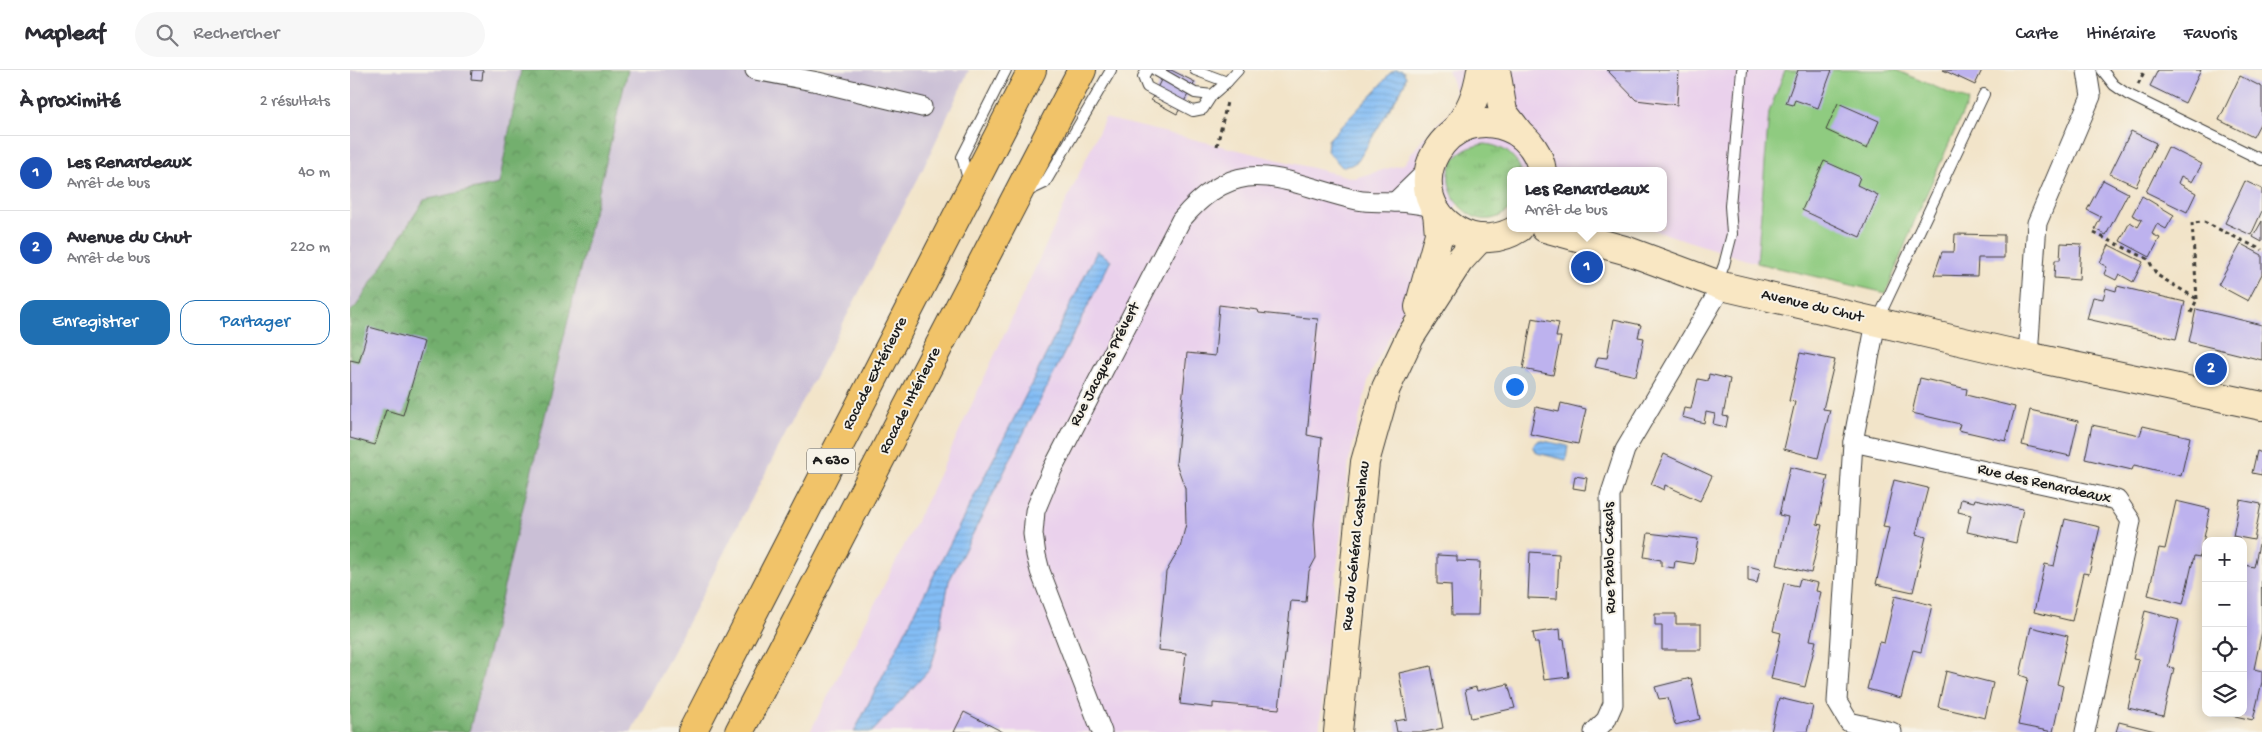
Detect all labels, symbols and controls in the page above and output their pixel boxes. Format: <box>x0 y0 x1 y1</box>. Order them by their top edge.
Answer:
search box <box>135 12 485 57</box>
text: Mapleaf <box>25 20 105 49</box>
icon: search <box>153 21 181 49</box>
text: Rechercher <box>193 23 279 46</box>
text: Carte <box>2015 24 2058 45</box>
text: Itinéraire <box>2086 24 2156 45</box>
text: Favoris <box>2184 24 2237 45</box>
text: À proximité <box>20 90 121 115</box>
text: 2 résultats <box>260 93 330 112</box>
text: Les Renardeaux <box>67 152 192 175</box>
text: 1 <box>33 164 39 183</box>
text: 40 m <box>298 164 330 183</box>
popup <box>1507 167 1667 232</box>
text: Arrêt de bus <box>67 175 150 194</box>
text: Les Renardeaux <box>1525 179 1649 202</box>
text: Arrêt de bus <box>1525 202 1607 221</box>
text: Avenue du Chut <box>67 227 190 250</box>
text: 2 <box>32 239 40 258</box>
text: 220 m <box>290 239 330 258</box>
pin: 1 <box>1571 248 1603 286</box>
text: Arrêt de bus <box>67 250 150 269</box>
street label: Avenue du Chut <box>1759 286 1866 328</box>
street label: Rue Jacques Prévert <box>1067 299 1146 430</box>
button: Enregistrer <box>20 300 170 345</box>
button: Partager <box>180 300 330 345</box>
street label: Rocade Extérieure <box>839 314 913 434</box>
street label: Rocade Intérieure <box>876 344 946 458</box>
pin: 2 <box>2195 350 2227 388</box>
your location <box>1502 374 1528 400</box>
road number: A 630 <box>807 448 855 474</box>
street label: Rue du Général Castelnau <box>1339 460 1375 632</box>
street label: Rue des Renardeaux <box>1975 460 2113 510</box>
street label: Rue Pablo Casals <box>1601 501 1621 614</box>
map controls <box>2202 537 2247 717</box>
button: + <box>2202 537 2247 582</box>
button: − <box>2202 582 2247 627</box>
button: locate <box>2202 627 2247 672</box>
button: layers <box>2202 672 2247 717</box>

